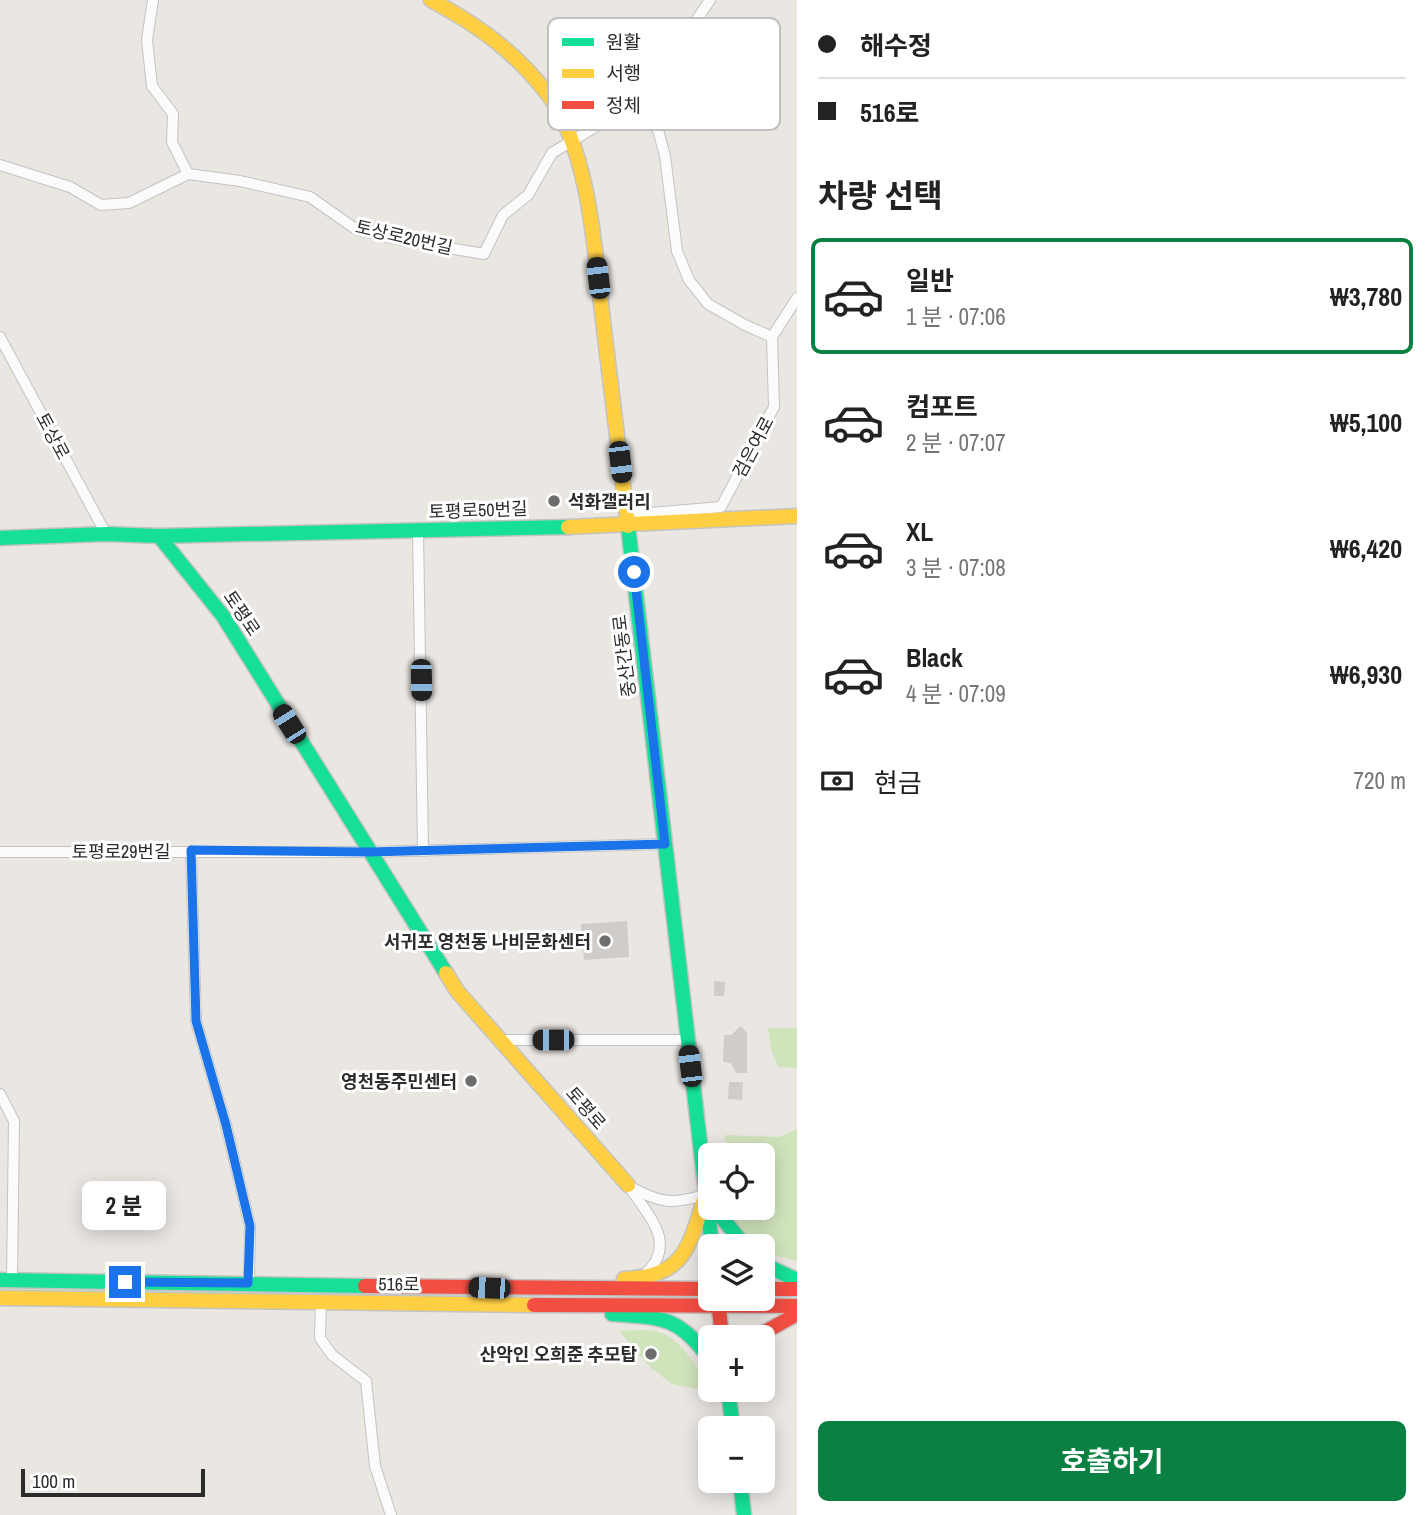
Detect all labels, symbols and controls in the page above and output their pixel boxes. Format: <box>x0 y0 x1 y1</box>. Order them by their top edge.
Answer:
legend <box>548 18 780 130</box>
text: 해수정 <box>860 28 932 63</box>
text: 원활 <box>606 29 641 55</box>
text: 서행 <box>606 60 641 86</box>
text: 정체 <box>606 92 641 118</box>
text: 516로 <box>860 95 920 130</box>
text: 차량 선택 <box>818 174 943 217</box>
street label: 토상로20번길 <box>353 214 455 260</box>
car <box>586 256 611 300</box>
text: 일반 <box>906 263 954 298</box>
icon: car <box>822 265 885 328</box>
text: ₩3,780 <box>1330 279 1402 314</box>
text: 1 분 · 07:06 <box>906 301 1006 332</box>
text: 컴포트 <box>906 389 978 424</box>
icon: car <box>822 391 885 454</box>
text: ₩5,100 <box>1330 405 1402 440</box>
street label: 토상로 <box>30 408 76 464</box>
street label: 검은여로 <box>726 412 780 482</box>
text: 2 분 · 07:07 <box>906 427 1006 458</box>
car <box>608 440 633 484</box>
place label: 석화갤러리 <box>568 489 651 514</box>
marker: 석화갤러리 <box>546 493 562 509</box>
street label: 토평로50번길 <box>428 496 528 524</box>
text: XL <box>906 514 933 549</box>
icon: car <box>822 517 885 580</box>
text: ₩6,420 <box>1330 531 1402 566</box>
text: 3 분 · 07:08 <box>906 552 1006 583</box>
route start <box>618 556 650 588</box>
street label: 토평로 <box>218 585 266 641</box>
street label: 중산간동로 <box>607 613 641 699</box>
text: Black <box>906 640 963 675</box>
icon: car <box>822 643 885 706</box>
text: ₩6,930 <box>1330 657 1402 692</box>
car <box>411 659 432 701</box>
text: 4 분 · 07:09 <box>906 678 1006 709</box>
car <box>269 701 310 747</box>
icon: cash <box>818 762 856 800</box>
text: 현금 <box>874 765 922 800</box>
text: 720 m <box>1354 765 1406 796</box>
street label: 토평로29번길 <box>71 839 171 864</box>
place label: 서귀포 영천동 나비문화센터 <box>384 929 591 954</box>
marker: 서귀포 영천동 나비문화센터 <box>597 933 613 949</box>
car <box>533 1030 575 1051</box>
car <box>678 1044 703 1088</box>
place label: 영천동주민센터 <box>341 1069 457 1094</box>
marker: 영천동주민센터 <box>463 1073 479 1089</box>
street label: 토평로 <box>560 1081 612 1135</box>
map controls <box>698 1143 775 1493</box>
button: locate <box>698 1143 775 1220</box>
callout: 2 분 <box>83 1180 167 1230</box>
text: 2 분 <box>106 1190 142 1221</box>
button: layers <box>698 1234 775 1311</box>
route end <box>109 1266 141 1298</box>
street label: 516로 <box>378 1271 420 1297</box>
car <box>468 1277 511 1299</box>
button: + <box>698 1325 775 1402</box>
place label: 산악인 오희준 추모탑 <box>480 1342 637 1367</box>
marker: 산악인 오희준 추모탑 <box>643 1346 659 1362</box>
button: − <box>698 1416 775 1493</box>
button: 호출하기 <box>818 1421 1406 1501</box>
scale bar <box>21 1466 205 1498</box>
text: 100 m <box>32 1468 75 1494</box>

